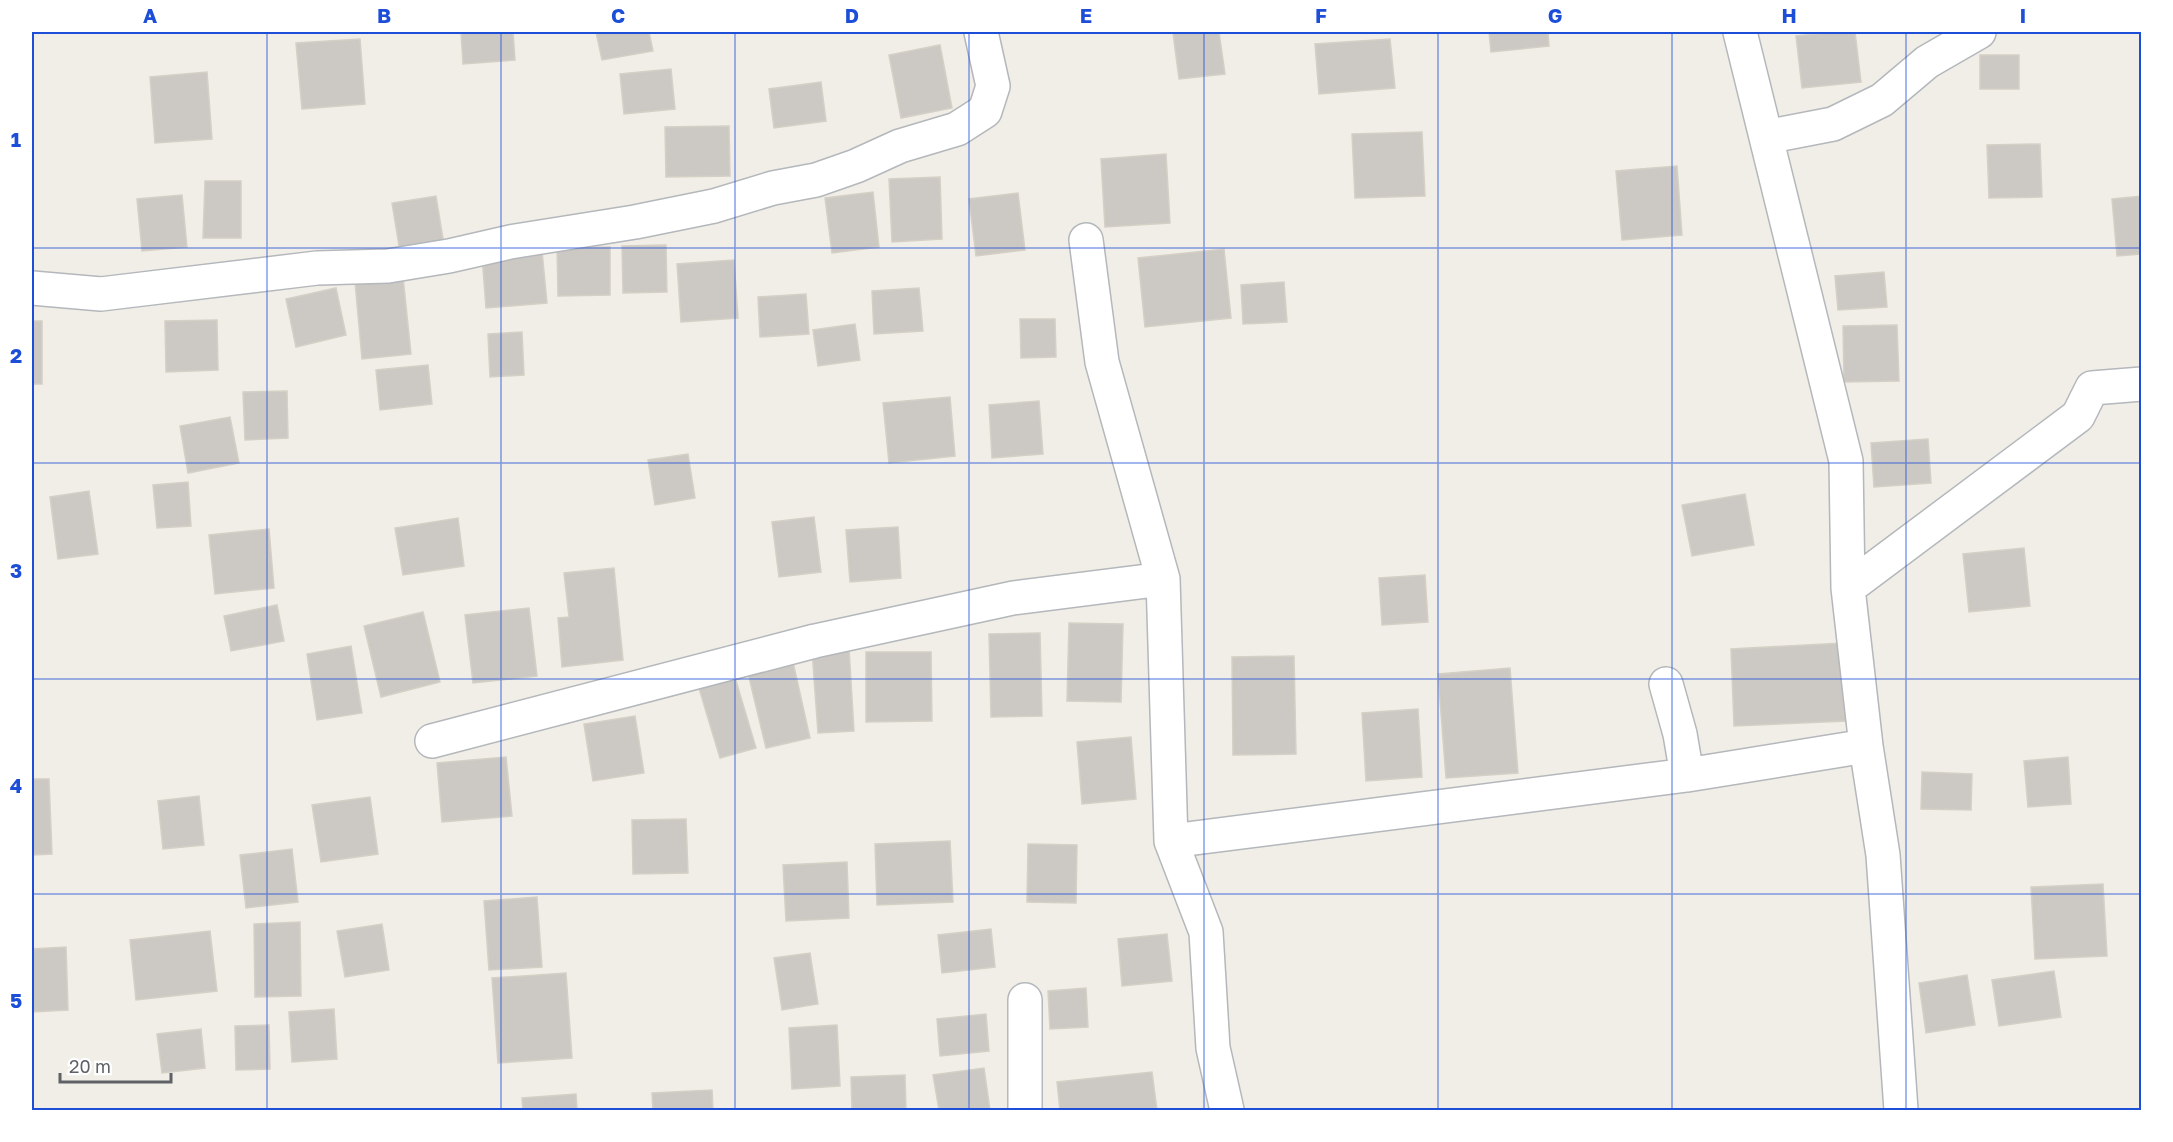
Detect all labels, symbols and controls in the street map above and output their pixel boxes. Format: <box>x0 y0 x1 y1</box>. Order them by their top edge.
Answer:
text: A <box>143 3 157 27</box>
text: B <box>377 3 391 27</box>
text: C <box>611 3 625 27</box>
text: D <box>845 3 859 27</box>
text: E <box>1080 3 1092 27</box>
text: F <box>1315 3 1327 27</box>
text: G <box>1548 3 1562 27</box>
text: H <box>1781 3 1797 27</box>
text: I <box>2020 3 2026 27</box>
text: 1 <box>11 127 21 151</box>
text: 2 <box>10 343 22 367</box>
text: 3 <box>10 558 22 582</box>
text: 4 <box>10 773 22 797</box>
text: 5 <box>10 988 22 1012</box>
scale bar <box>60 1046 171 1084</box>
text: 20 m <box>69 1055 111 1077</box>

